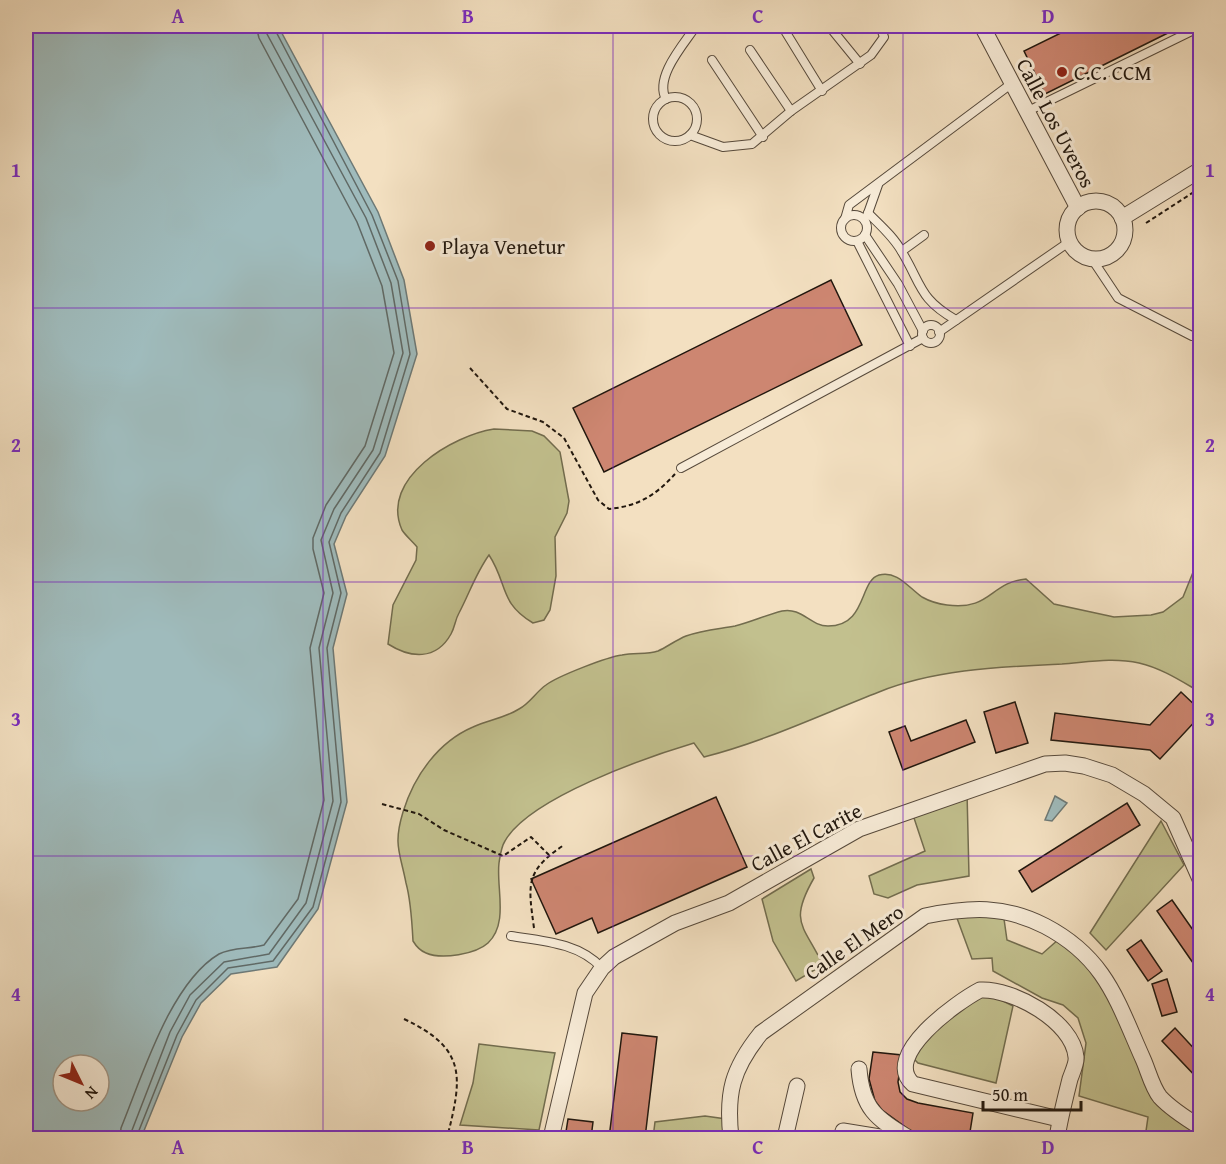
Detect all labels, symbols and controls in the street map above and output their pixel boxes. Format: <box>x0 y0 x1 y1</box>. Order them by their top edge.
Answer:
text: A <box>172 1 185 30</box>
text: B <box>462 1 474 30</box>
text: C <box>752 1 764 30</box>
text: D <box>1041 1 1055 30</box>
street label: Calle Los Uveros <box>1009 53 1103 193</box>
place label: C.C. CCM <box>1074 57 1152 88</box>
marker: C.C. CCM <box>1055 65 1069 79</box>
text: 1 <box>11 155 21 184</box>
text: 1 <box>1205 155 1215 184</box>
place label: Playa Venetur <box>442 231 566 262</box>
marker: Playa Venetur <box>423 239 437 253</box>
text: 2 <box>11 430 21 459</box>
text: 2 <box>1205 430 1215 459</box>
text: 3 <box>11 704 21 733</box>
text: 3 <box>1205 704 1215 733</box>
street label: Calle El Carite <box>745 795 867 879</box>
street label: Calle El Mero <box>798 896 910 988</box>
text: 4 <box>11 979 21 1008</box>
text: 4 <box>1205 979 1215 1008</box>
north arrow <box>51 1053 111 1113</box>
scale bar <box>983 1074 1080 1112</box>
text: N <box>79 1081 104 1106</box>
text: 50 m <box>992 1081 1028 1108</box>
text: A <box>172 1132 185 1161</box>
text: B <box>462 1132 474 1161</box>
text: C <box>752 1132 764 1161</box>
text: D <box>1041 1132 1055 1161</box>

